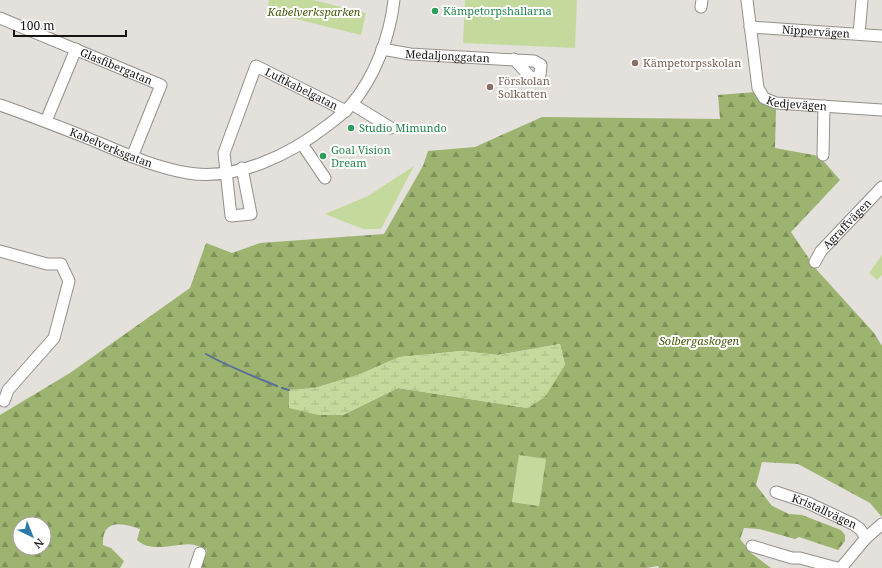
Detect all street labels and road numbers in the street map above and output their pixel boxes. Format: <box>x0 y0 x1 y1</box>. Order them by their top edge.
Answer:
street label: Nippervägen <box>781 21 850 41</box>
street label: Glasfibergatan <box>78 44 155 88</box>
street label: Medaljonggatan <box>405 46 490 65</box>
street label: Luftkabelgatan <box>263 64 341 113</box>
street label: Kedjevägen <box>764 92 827 113</box>
street label: Kabelverksgatan <box>68 124 155 170</box>
street label: Agraffvägen <box>819 195 874 252</box>
street label: Kristallvägen <box>790 490 859 532</box>

